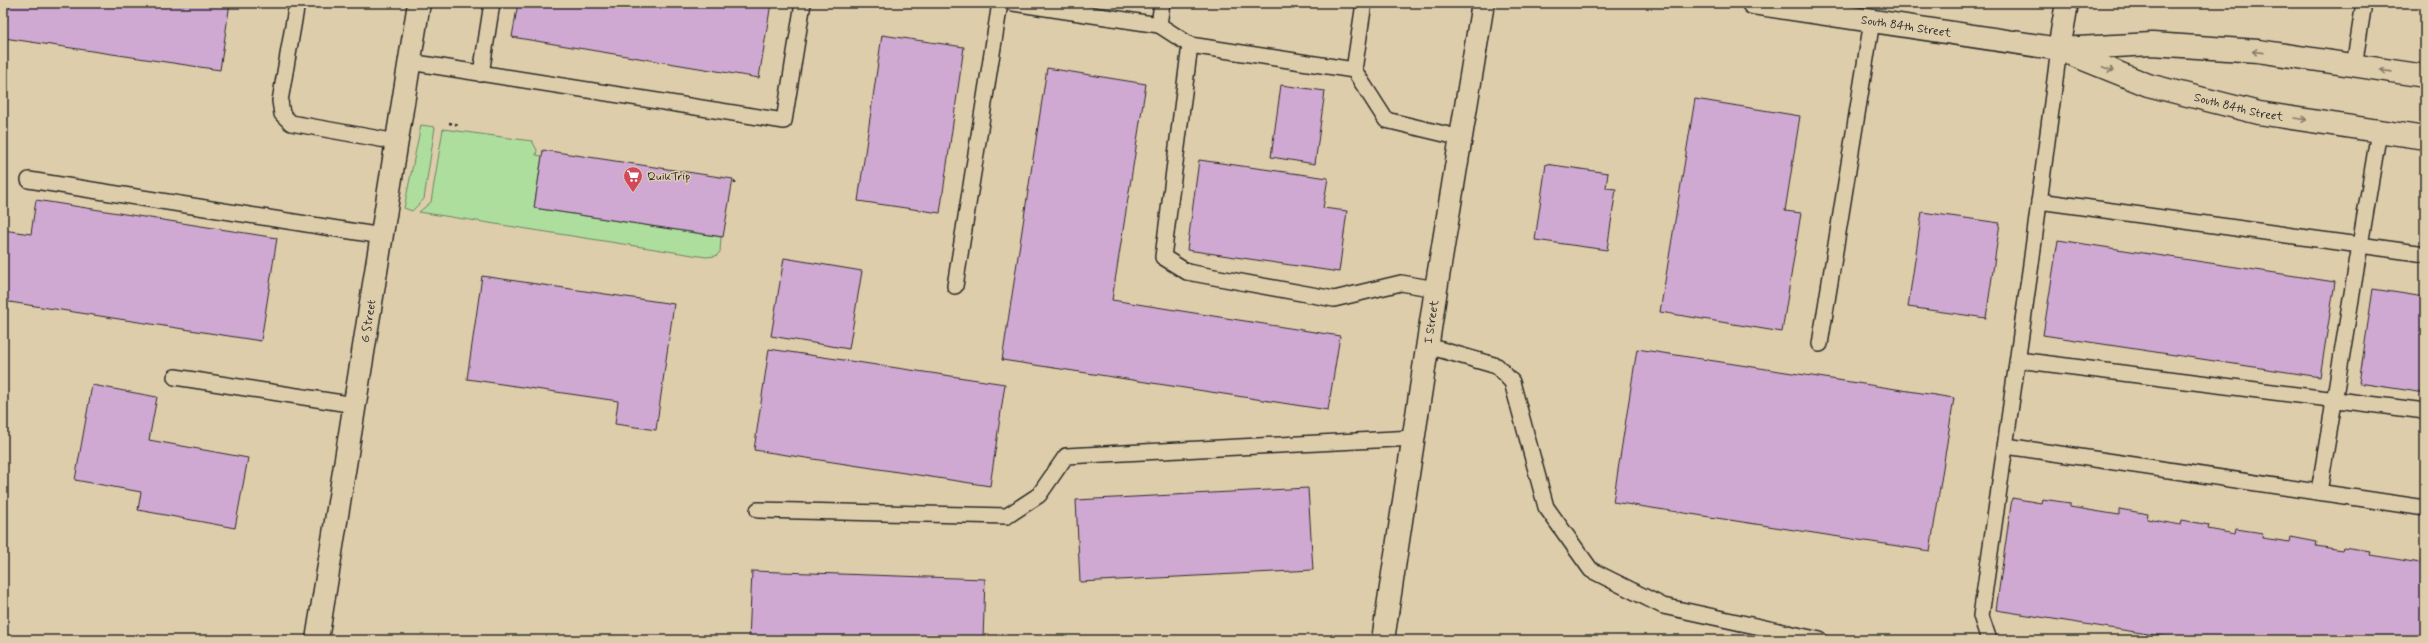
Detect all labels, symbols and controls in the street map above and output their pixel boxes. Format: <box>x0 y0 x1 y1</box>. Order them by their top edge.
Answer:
street label: South 84th Street <box>1860 12 1952 42</box>
one-way arrow <box>2252 48 2265 55</box>
one-way arrow <box>2102 66 2114 74</box>
one-way arrow <box>2380 67 2393 75</box>
street label: South 84th Street <box>2192 90 2285 126</box>
one-way arrow <box>2294 115 2307 123</box>
supermarket icon: QuikTrip <box>622 165 644 193</box>
place label: QuikTrip <box>647 169 690 185</box>
street label: G Street <box>358 298 380 344</box>
street label: I Street <box>1421 299 1443 345</box>

